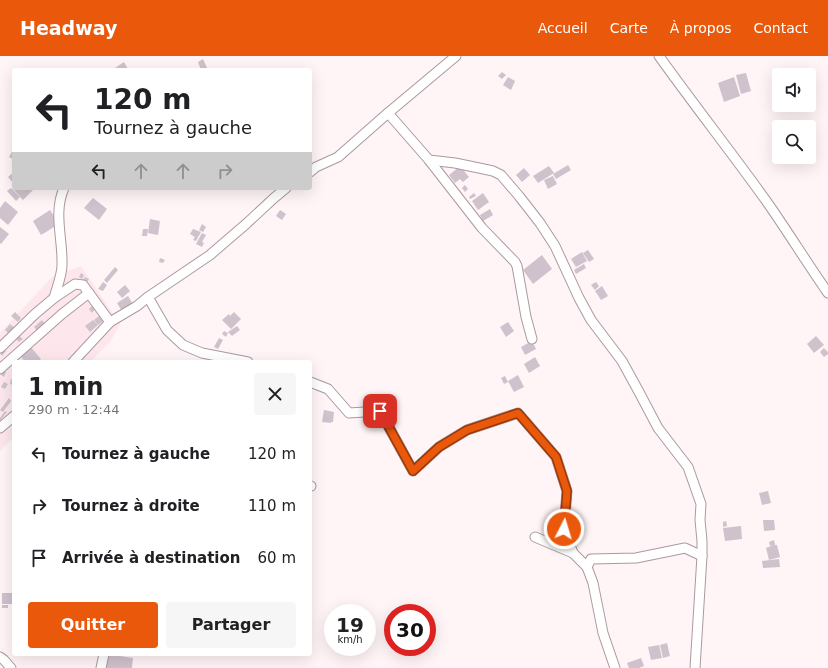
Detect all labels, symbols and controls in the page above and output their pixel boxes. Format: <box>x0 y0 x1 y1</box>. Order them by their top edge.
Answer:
text: Headway <box>20 17 117 39</box>
text: Accueil <box>538 20 588 36</box>
text: Carte <box>610 20 648 36</box>
text: À propos <box>670 20 732 36</box>
text: Contact <box>754 20 808 36</box>
map controls <box>772 68 816 164</box>
button: sound <box>772 68 816 112</box>
text: 120 m <box>94 83 191 116</box>
icon: left <box>28 84 80 136</box>
text: Tournez à gauche <box>94 117 252 138</box>
button: search <box>772 120 816 164</box>
icon: left <box>88 160 110 182</box>
icon: ahead <box>130 160 152 182</box>
icon: ahead <box>172 160 194 182</box>
icon: right <box>214 160 236 182</box>
text: 1 min <box>28 373 103 401</box>
button: close <box>254 373 296 415</box>
pin <box>363 394 397 428</box>
icon: arrive <box>369 400 391 422</box>
text: 290 m · 12:44 <box>28 402 119 417</box>
icon: left <box>28 443 50 465</box>
text: Tournez à gauche <box>62 445 210 463</box>
text: 120 m <box>248 445 296 463</box>
icon: right <box>28 495 50 517</box>
text: Tournez à droite <box>62 497 200 515</box>
text: 110 m <box>248 497 296 515</box>
position arrow <box>543 508 585 550</box>
icon: arrive <box>28 547 50 569</box>
text: Arrivée à destination <box>62 549 240 567</box>
text: 60 m <box>258 549 296 567</box>
button: Quitter <box>28 602 158 648</box>
button: Partager <box>166 602 296 648</box>
speed limit sign: 30 <box>384 604 436 656</box>
text: 19 <box>336 613 364 637</box>
text: km/h <box>337 634 363 645</box>

